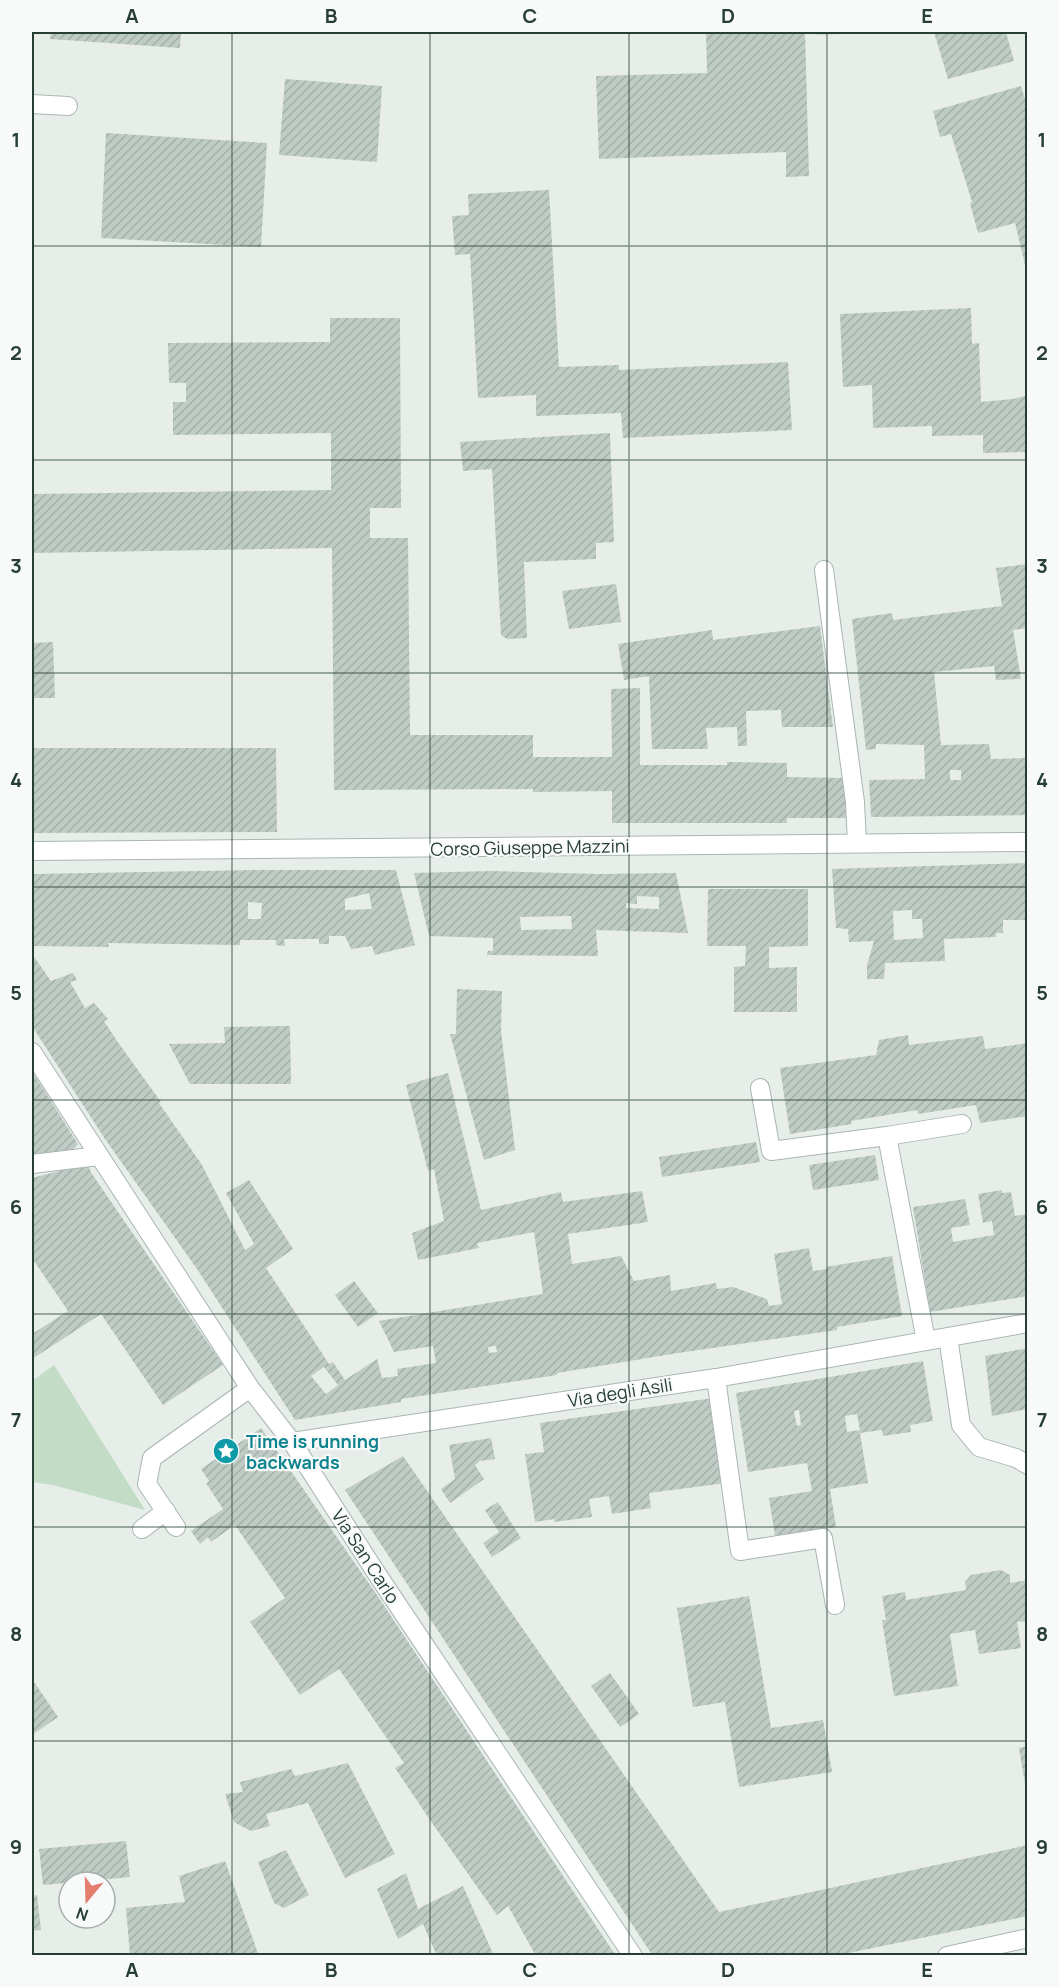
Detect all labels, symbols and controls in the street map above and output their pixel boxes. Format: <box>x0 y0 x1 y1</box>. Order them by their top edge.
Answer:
text: A <box>125 2 139 29</box>
text: B <box>325 2 338 29</box>
text: C <box>523 2 537 29</box>
text: D <box>721 2 735 29</box>
text: E <box>921 2 933 29</box>
text: 1 <box>12 126 20 153</box>
text: 1 <box>1038 126 1046 153</box>
text: 2 <box>10 339 22 366</box>
text: 2 <box>1036 339 1048 366</box>
text: 3 <box>10 552 22 579</box>
text: 3 <box>1036 552 1048 579</box>
text: 4 <box>10 766 22 793</box>
text: 4 <box>1036 766 1048 793</box>
street label: Corso Giuseppe Mazzini <box>430 833 630 861</box>
text: 5 <box>10 979 22 1006</box>
text: 5 <box>1036 979 1048 1006</box>
text: 6 <box>10 1193 22 1220</box>
text: 6 <box>1036 1193 1048 1220</box>
street label: Via degli Asili <box>566 1372 674 1412</box>
text: 7 <box>11 1406 21 1433</box>
text: 7 <box>1037 1406 1047 1433</box>
place label: Time is running backwards <box>246 1429 379 1474</box>
place icon: Time is running backwards <box>211 1436 241 1466</box>
street label: Via San Carlo <box>327 1504 405 1608</box>
text: 8 <box>10 1620 22 1647</box>
text: 8 <box>1036 1620 1048 1647</box>
text: 9 <box>10 1833 22 1860</box>
text: 9 <box>1036 1833 1048 1860</box>
north arrow <box>57 1870 117 1930</box>
text: N <box>73 1902 91 1926</box>
text: A <box>125 1956 139 1983</box>
text: B <box>325 1956 338 1983</box>
text: C <box>523 1956 537 1983</box>
text: D <box>721 1956 735 1983</box>
text: E <box>921 1956 933 1983</box>

